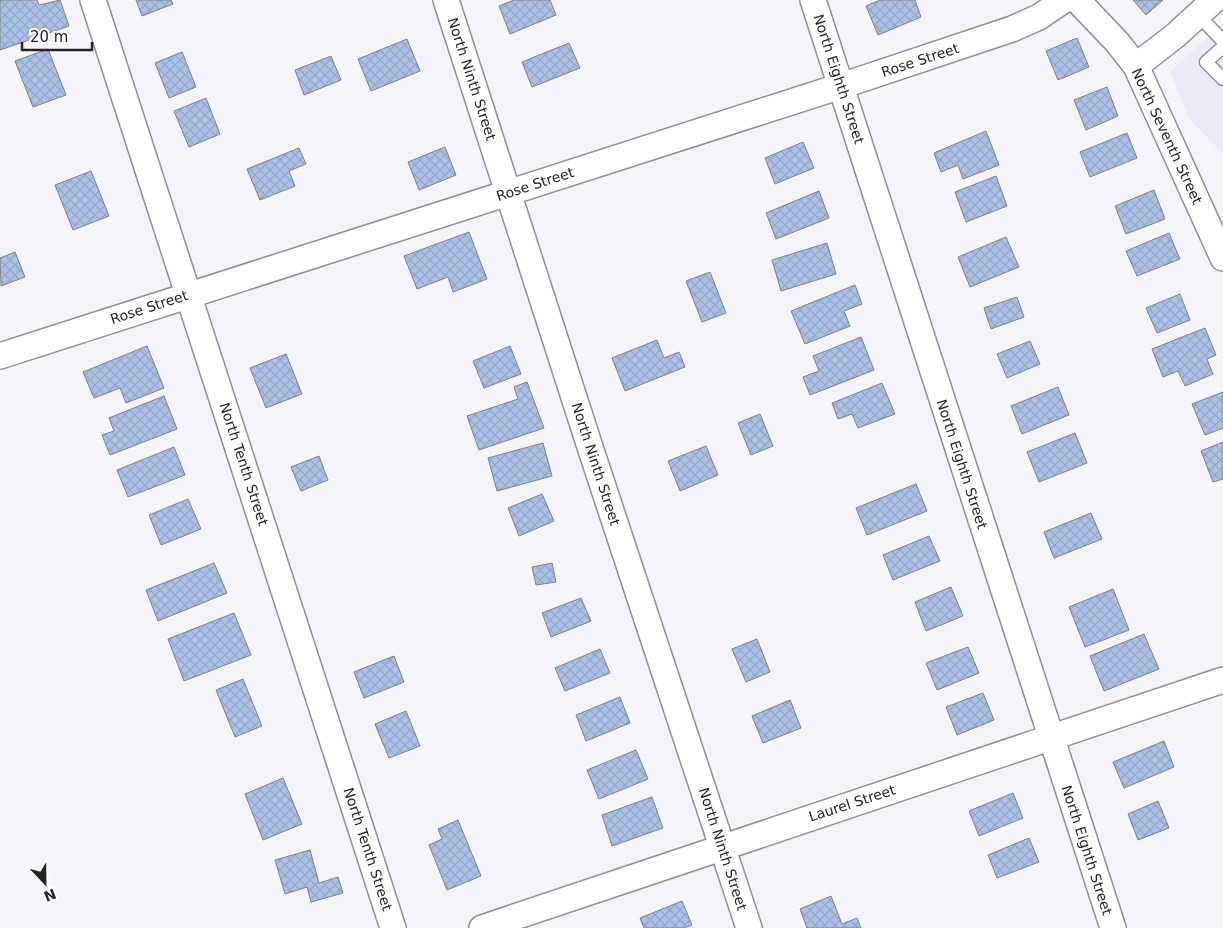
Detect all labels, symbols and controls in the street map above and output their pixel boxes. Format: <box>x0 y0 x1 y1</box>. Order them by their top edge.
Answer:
street label: North Eighth Street <box>810 12 868 146</box>
street label: North Ninth Street <box>445 16 500 143</box>
scale bar <box>22 20 92 52</box>
text: 20 m <box>30 28 68 46</box>
street label: Rose Street <box>879 40 961 80</box>
street label: North Seventh Street <box>1128 65 1206 207</box>
street label: Rose Street <box>494 164 576 204</box>
street label: Rose Street <box>108 287 190 327</box>
street label: North Eighth Street <box>933 397 991 531</box>
street label: North Tenth Street <box>217 400 272 528</box>
street label: North Ninth Street <box>569 401 624 528</box>
street label: Laurel Street <box>807 781 898 825</box>
street label: North Eighth Street <box>1058 783 1116 917</box>
street label: North Tenth Street <box>341 785 396 913</box>
street label: North Ninth Street <box>696 786 751 913</box>
north arrow <box>20 858 70 908</box>
text: N <box>41 885 58 905</box>

